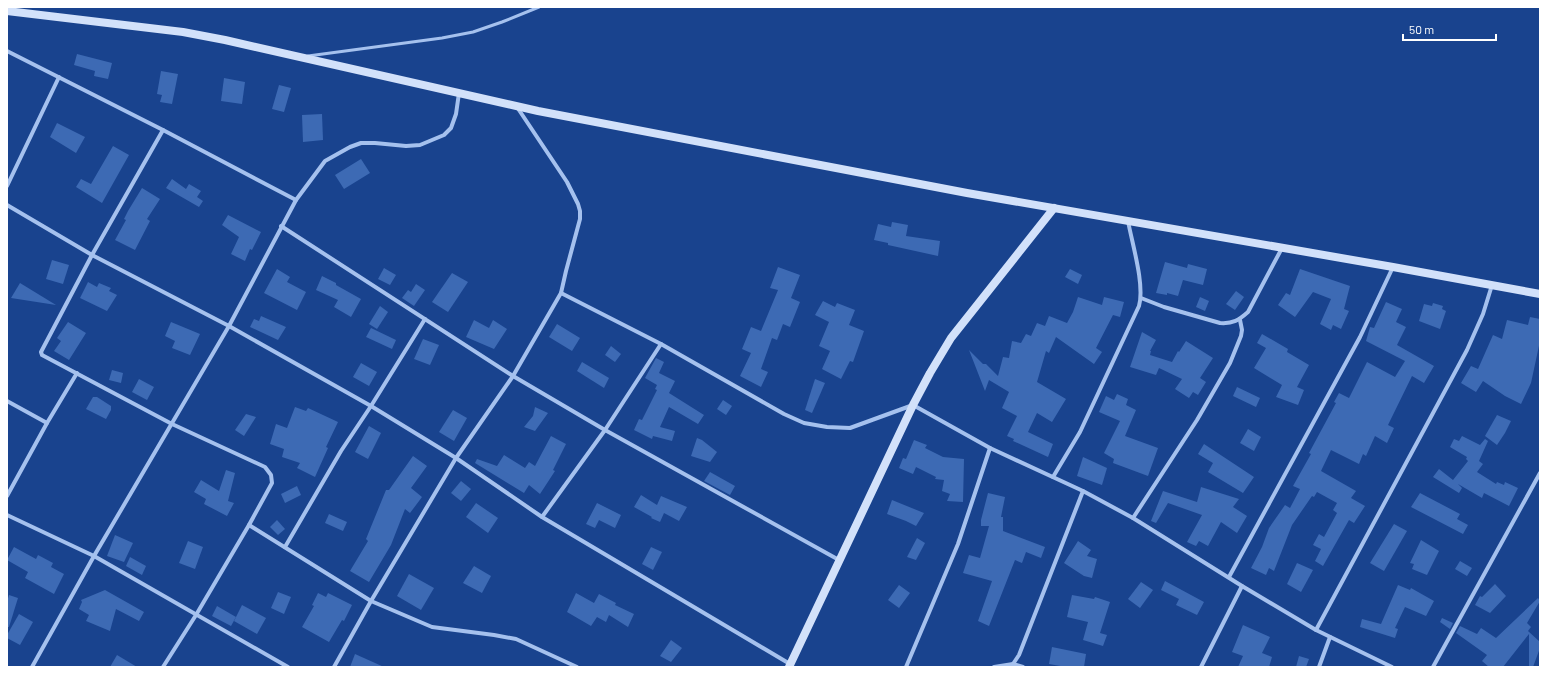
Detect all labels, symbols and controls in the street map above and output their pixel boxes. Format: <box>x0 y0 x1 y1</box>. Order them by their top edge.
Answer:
scale bar <box>1403 16 1496 42</box>
text: 50 m <box>1409 22 1434 36</box>

